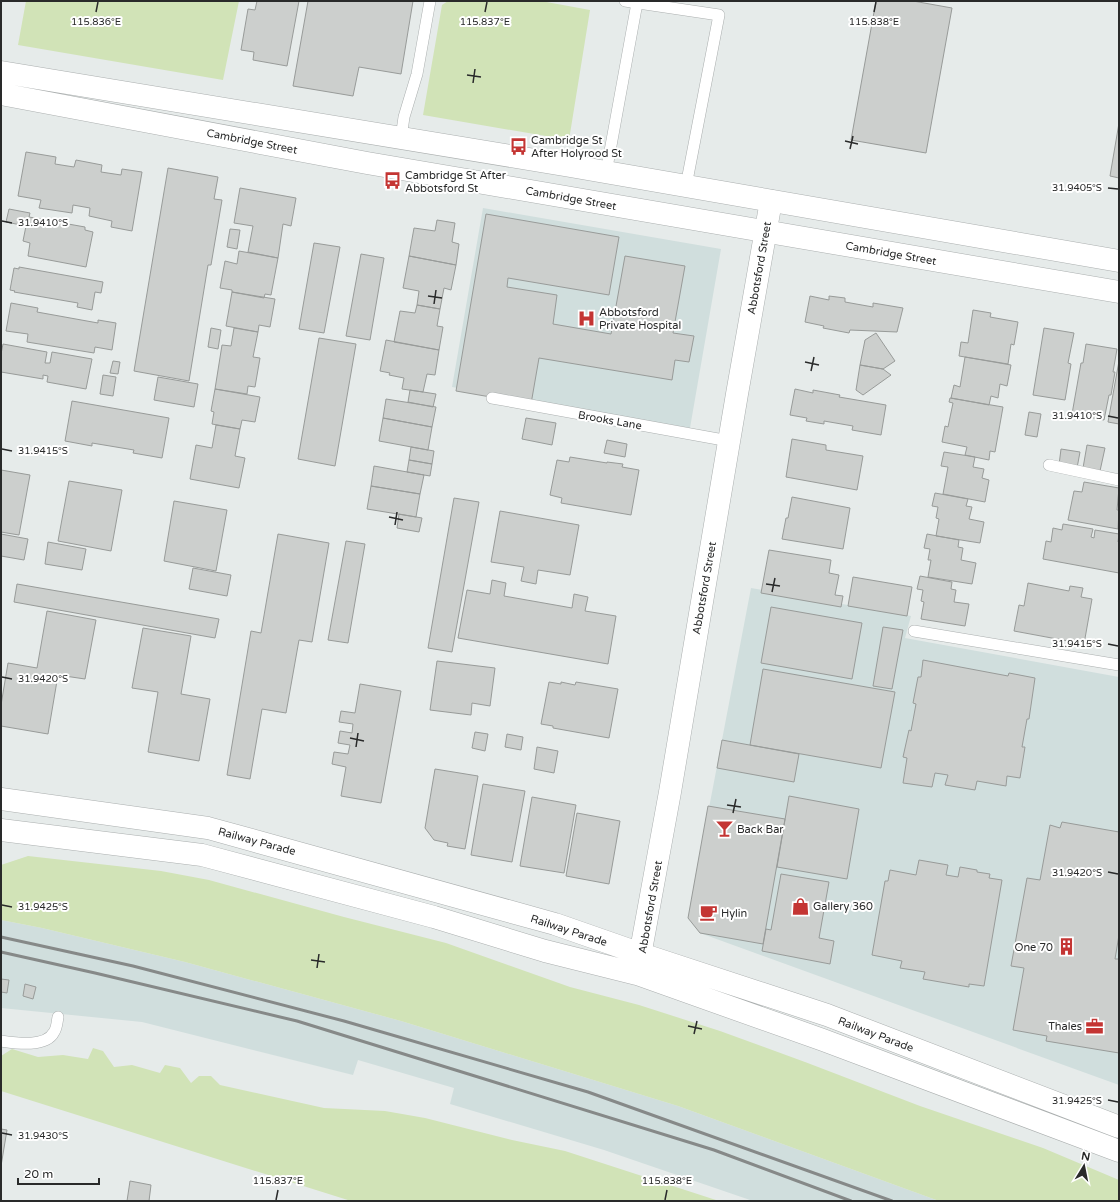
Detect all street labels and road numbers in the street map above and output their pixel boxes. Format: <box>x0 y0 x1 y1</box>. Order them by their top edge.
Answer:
street label: Cambridge Street <box>205 126 298 157</box>
street label: Cambridge Street <box>524 184 617 213</box>
street label: Abbotsford Street <box>745 221 774 316</box>
street label: Cambridge Street <box>844 239 937 268</box>
street label: Brooks Lane <box>577 408 643 432</box>
street label: Abbotsford Street <box>690 541 719 636</box>
street label: Railway Parade <box>217 825 297 858</box>
street label: Abbotsford Street <box>636 860 665 955</box>
street label: Railway Parade <box>529 912 609 949</box>
street label: Railway Parade <box>836 1014 915 1055</box>

